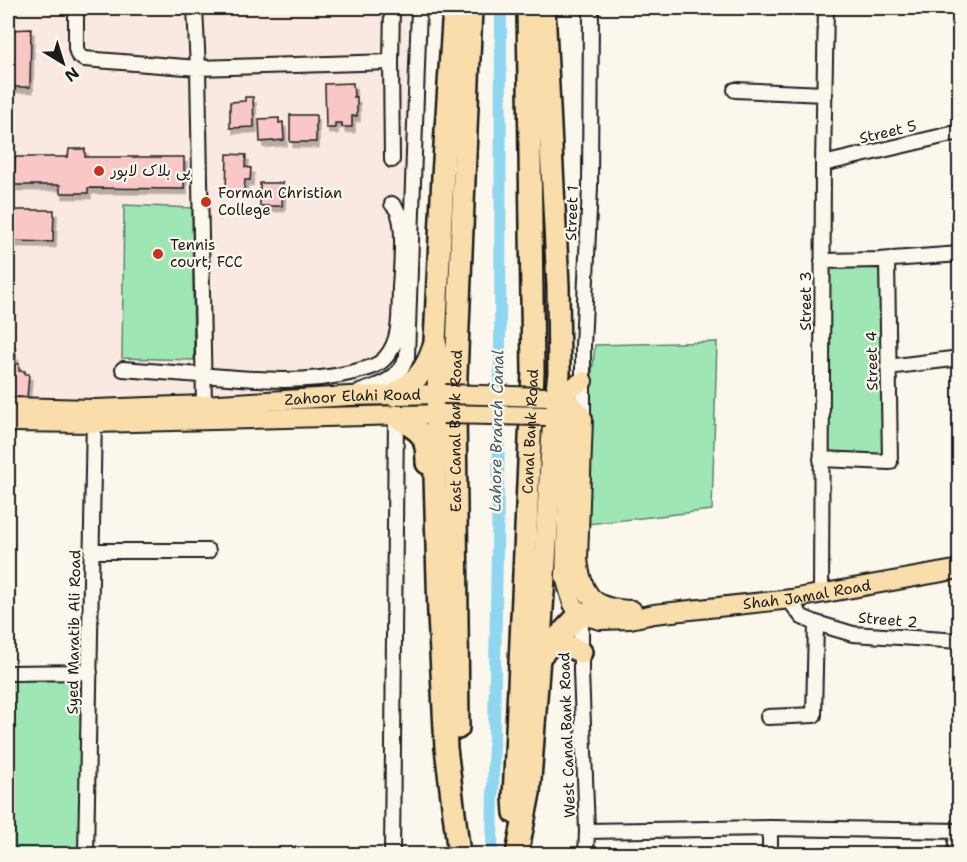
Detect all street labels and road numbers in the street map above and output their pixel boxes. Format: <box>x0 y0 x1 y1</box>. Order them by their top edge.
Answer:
street label: Street 5 <box>857 116 919 148</box>
street label: Street 1 <box>561 185 583 241</box>
street label: Street 3 <box>796 271 816 331</box>
street label: Street 4 <box>861 331 883 391</box>
street label: East Canal Bank Road <box>445 349 467 512</box>
street label: Canal Bank Road <box>518 368 543 494</box>
street label: Zahoor Elahi Road <box>284 384 422 410</box>
street label: Syed Maratib Ali Road <box>63 549 85 715</box>
street label: Shah Jamal Road <box>742 575 873 614</box>
street label: Street 2 <box>857 607 919 633</box>
street label: West Canal Bank Road <box>554 651 580 818</box>

